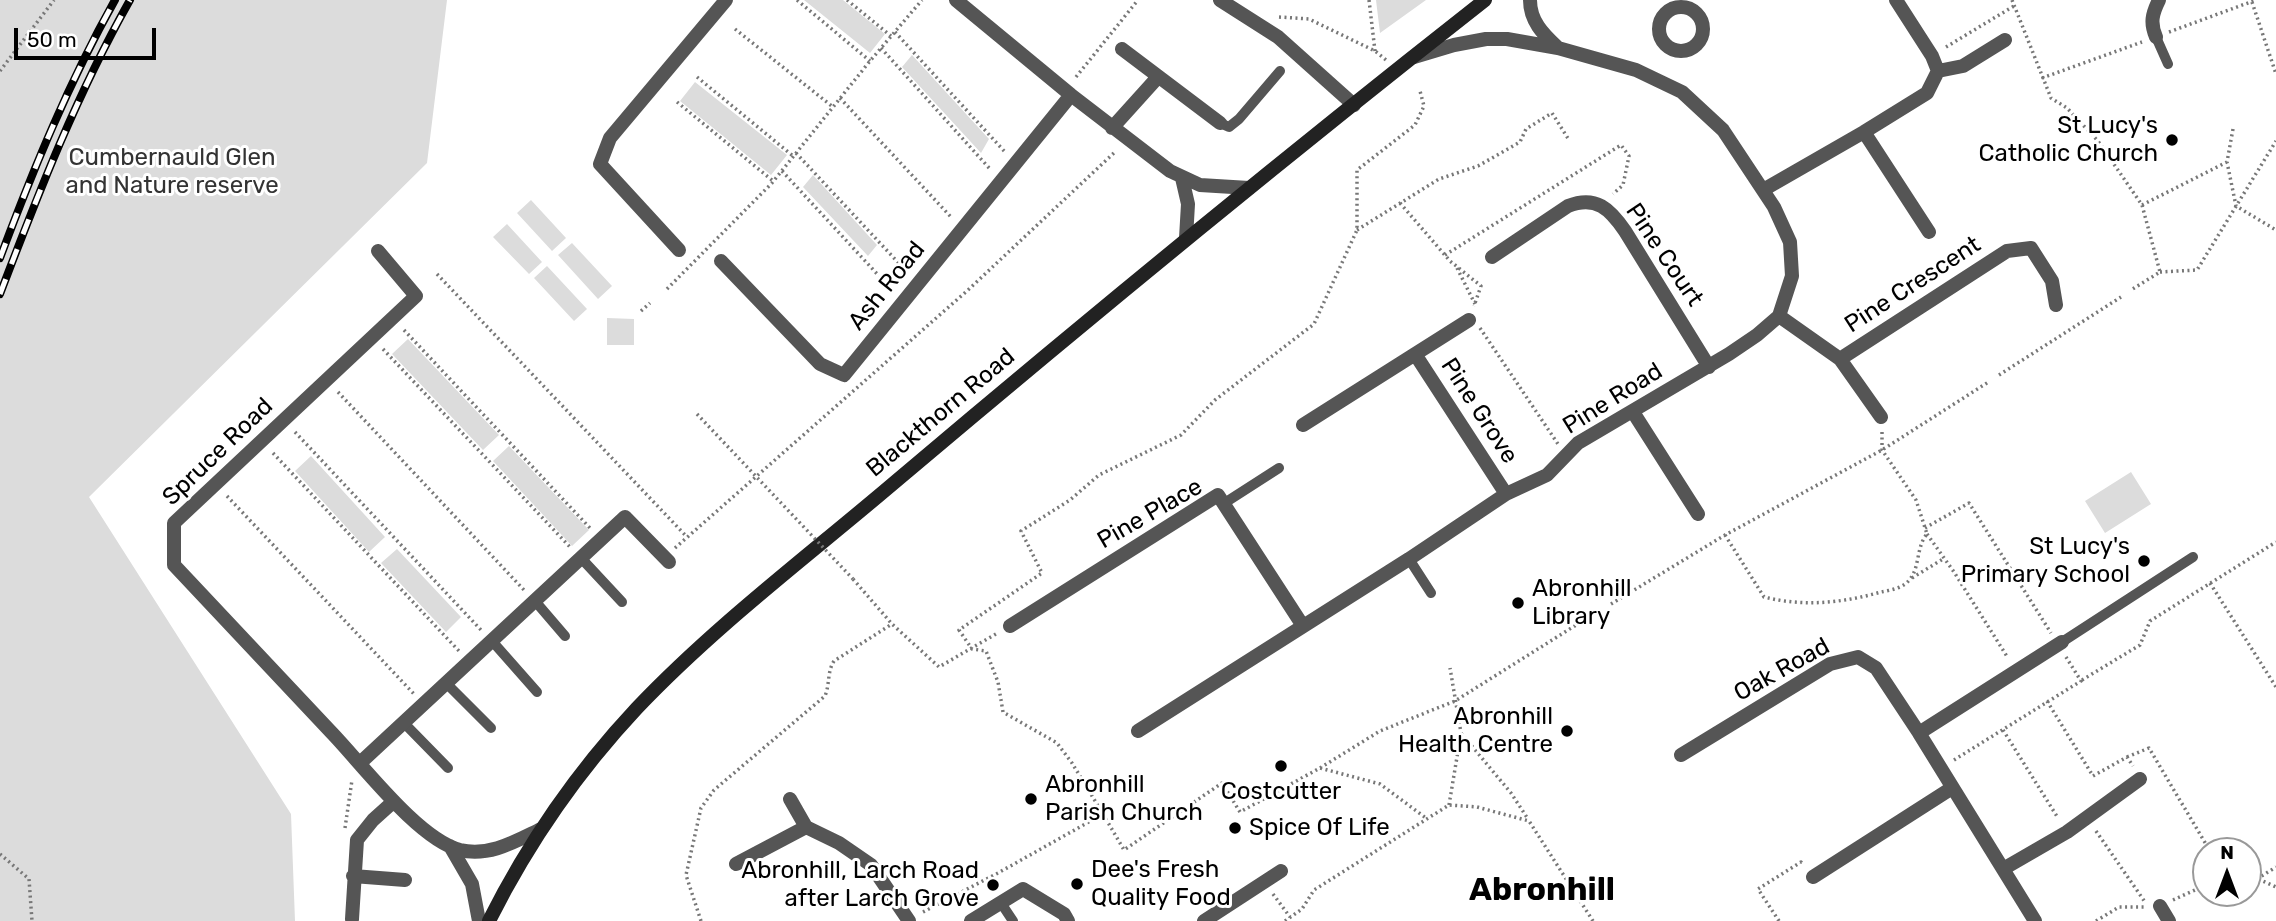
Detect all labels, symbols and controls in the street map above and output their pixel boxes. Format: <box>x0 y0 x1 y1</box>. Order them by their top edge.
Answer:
scale bar <box>18 14 159 58</box>
text: 50 m <box>27 27 77 52</box>
place label: St Lucy's Catholic Church <box>1979 112 2158 168</box>
marker: St Lucy's Catholic Church <box>2164 132 2180 148</box>
park label: Cumbernauld Glen and Nature reserve <box>65 144 279 200</box>
street label: Pine Court <box>1619 198 1709 312</box>
street label: Pine Crescent <box>1840 230 1986 340</box>
street label: Ash Road <box>843 236 931 336</box>
street label: Blackthorn Road <box>861 343 1021 483</box>
street label: Pine Grove <box>1434 353 1524 469</box>
street label: Pine Road <box>1558 357 1668 441</box>
street label: Spruce Road <box>157 392 279 512</box>
street label: Pine Place <box>1092 472 1208 556</box>
place label: St Lucy's Primary School <box>1961 533 2130 589</box>
marker: St Lucy's Primary School <box>2136 553 2152 569</box>
place label: Abronhill Library <box>1532 575 1632 631</box>
marker: Abronhill Library <box>1510 595 1526 611</box>
street label: Oak Road <box>1729 632 1835 708</box>
place label: Abronhill Health Centre <box>1398 703 1553 759</box>
marker: Abronhill Health Centre <box>1559 723 1575 739</box>
marker: Costcutter <box>1273 758 1289 774</box>
place label: Abronhill Parish Church <box>1045 771 1203 827</box>
place label: Costcutter <box>1221 778 1341 806</box>
marker: Abronhill Parish Church <box>1023 791 1039 807</box>
place label: Spice Of Life <box>1249 814 1390 842</box>
marker: Spice Of Life <box>1227 820 1243 836</box>
north arrow <box>2192 837 2262 907</box>
text: N <box>2220 841 2234 864</box>
place label: Dee's Fresh Quality Food <box>1091 856 1231 912</box>
place label: Abronhill, Larch Road after Larch Grove <box>741 857 979 913</box>
district label: Abronhill <box>1469 872 1615 910</box>
marker: Dee's Fresh Quality Food <box>1069 876 1085 892</box>
marker: Abronhill, Larch Road after Larch Grove <box>985 877 1001 893</box>

